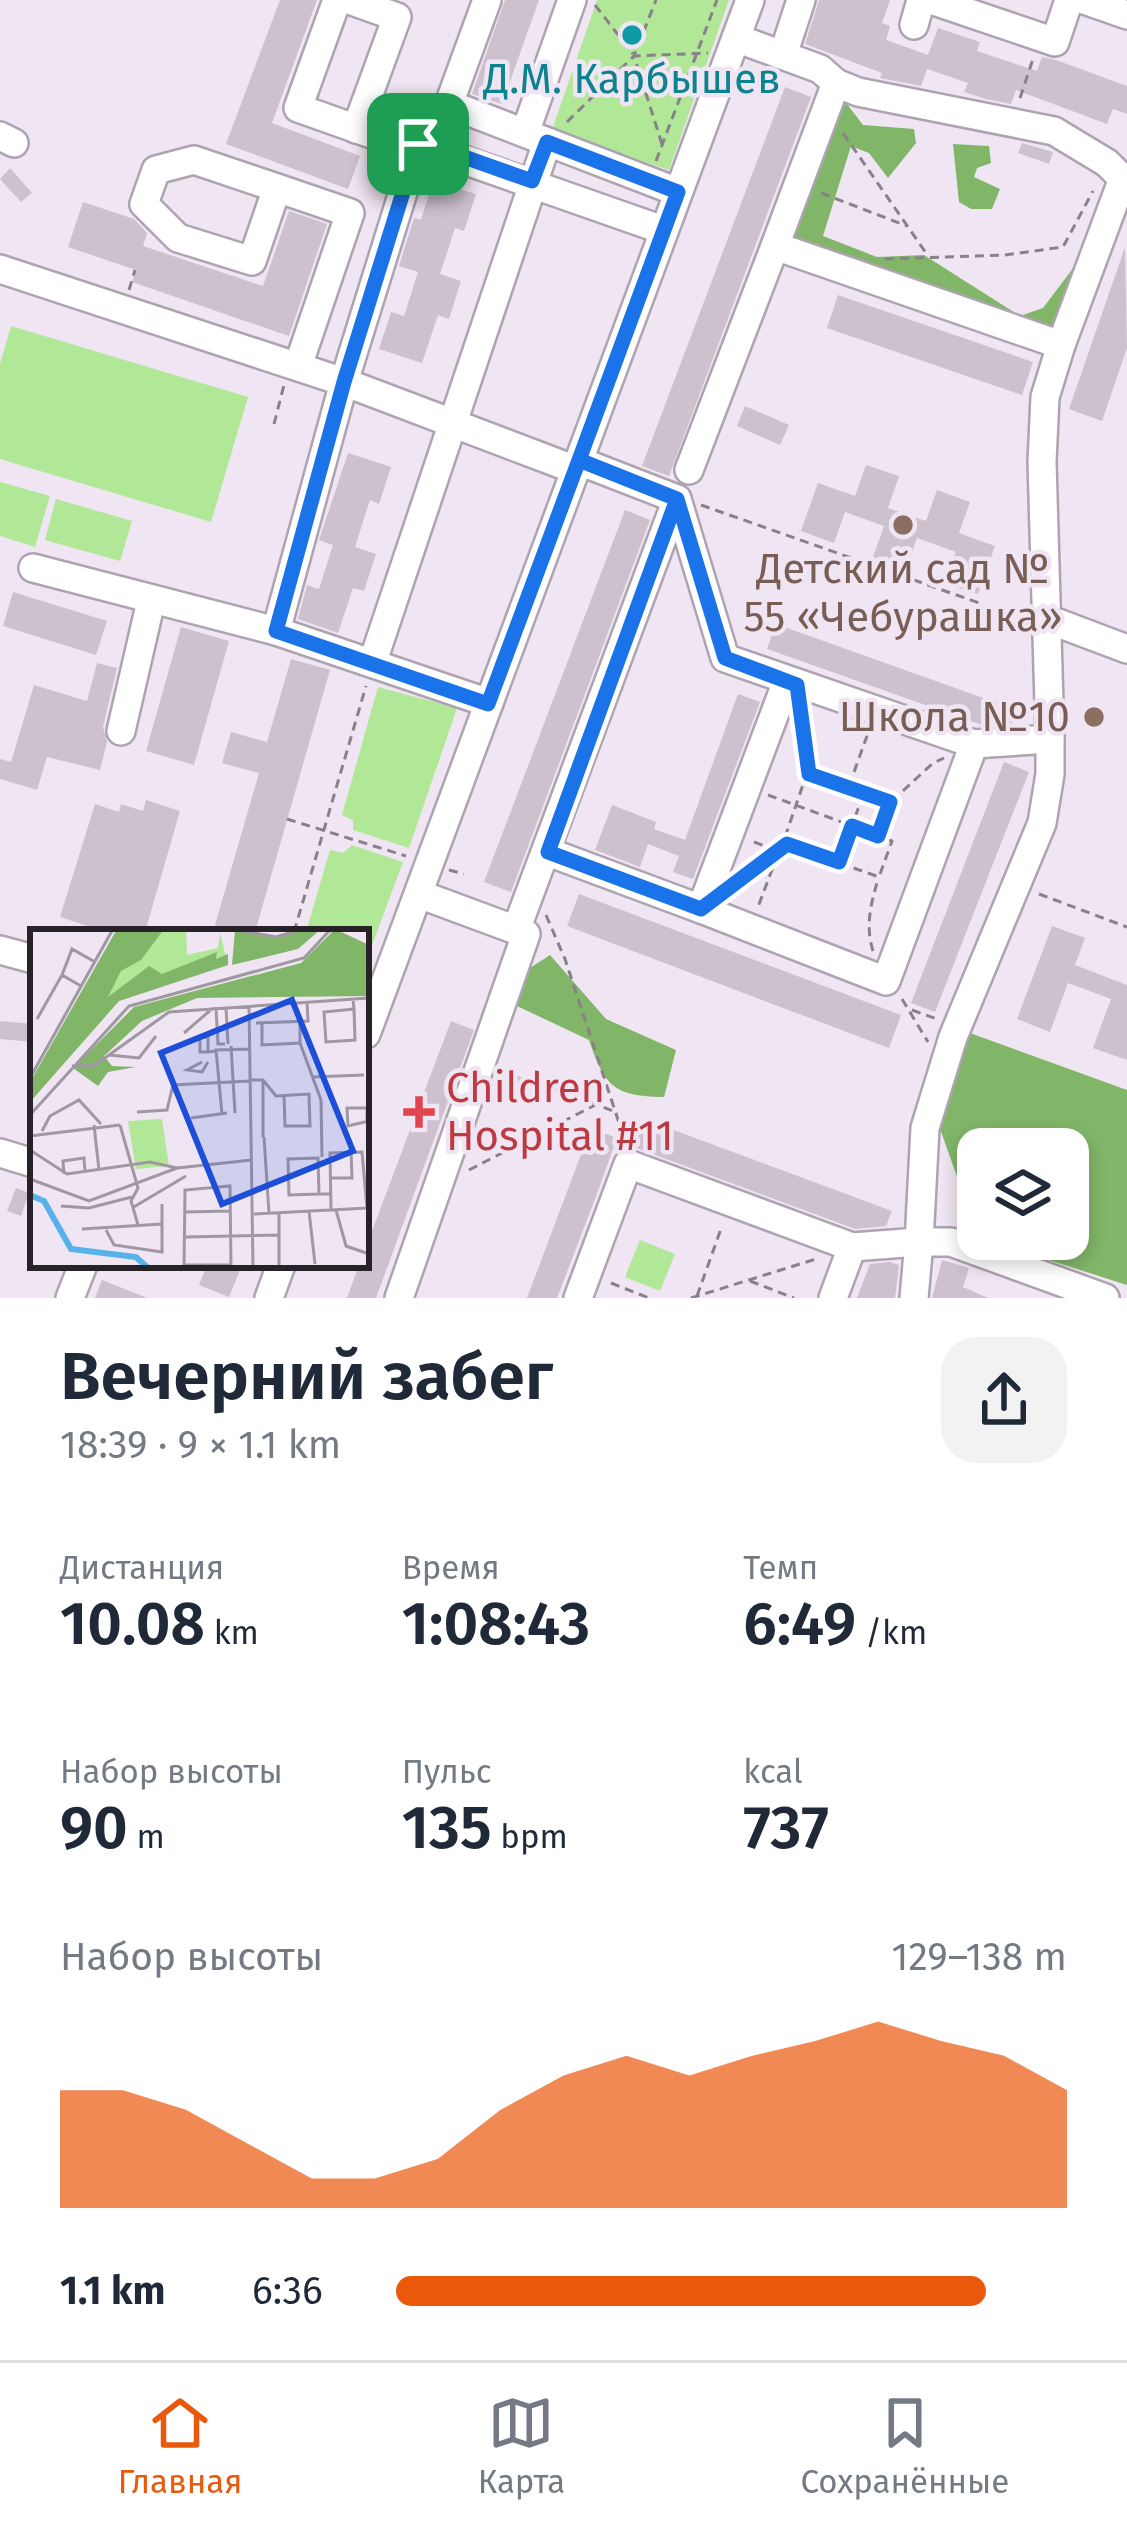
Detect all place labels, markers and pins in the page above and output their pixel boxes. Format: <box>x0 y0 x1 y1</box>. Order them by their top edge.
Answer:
marker: Д.М. Карбышев <box>619 22 645 48</box>
place label: Д.М. Карбышев <box>482 54 781 104</box>
pin <box>367 93 469 195</box>
marker: Детский сад № 55 «Чебурашка» <box>890 512 916 538</box>
place label: Детский сад № 55 «Чебурашка» <box>743 544 1063 642</box>
place label: Школа №10 <box>839 692 1070 742</box>
marker: Школа №10 <box>1081 704 1107 730</box>
place label: Children Hospital #11 <box>446 1063 674 1161</box>
marker: Children Hospital #11 <box>403 1096 435 1128</box>

